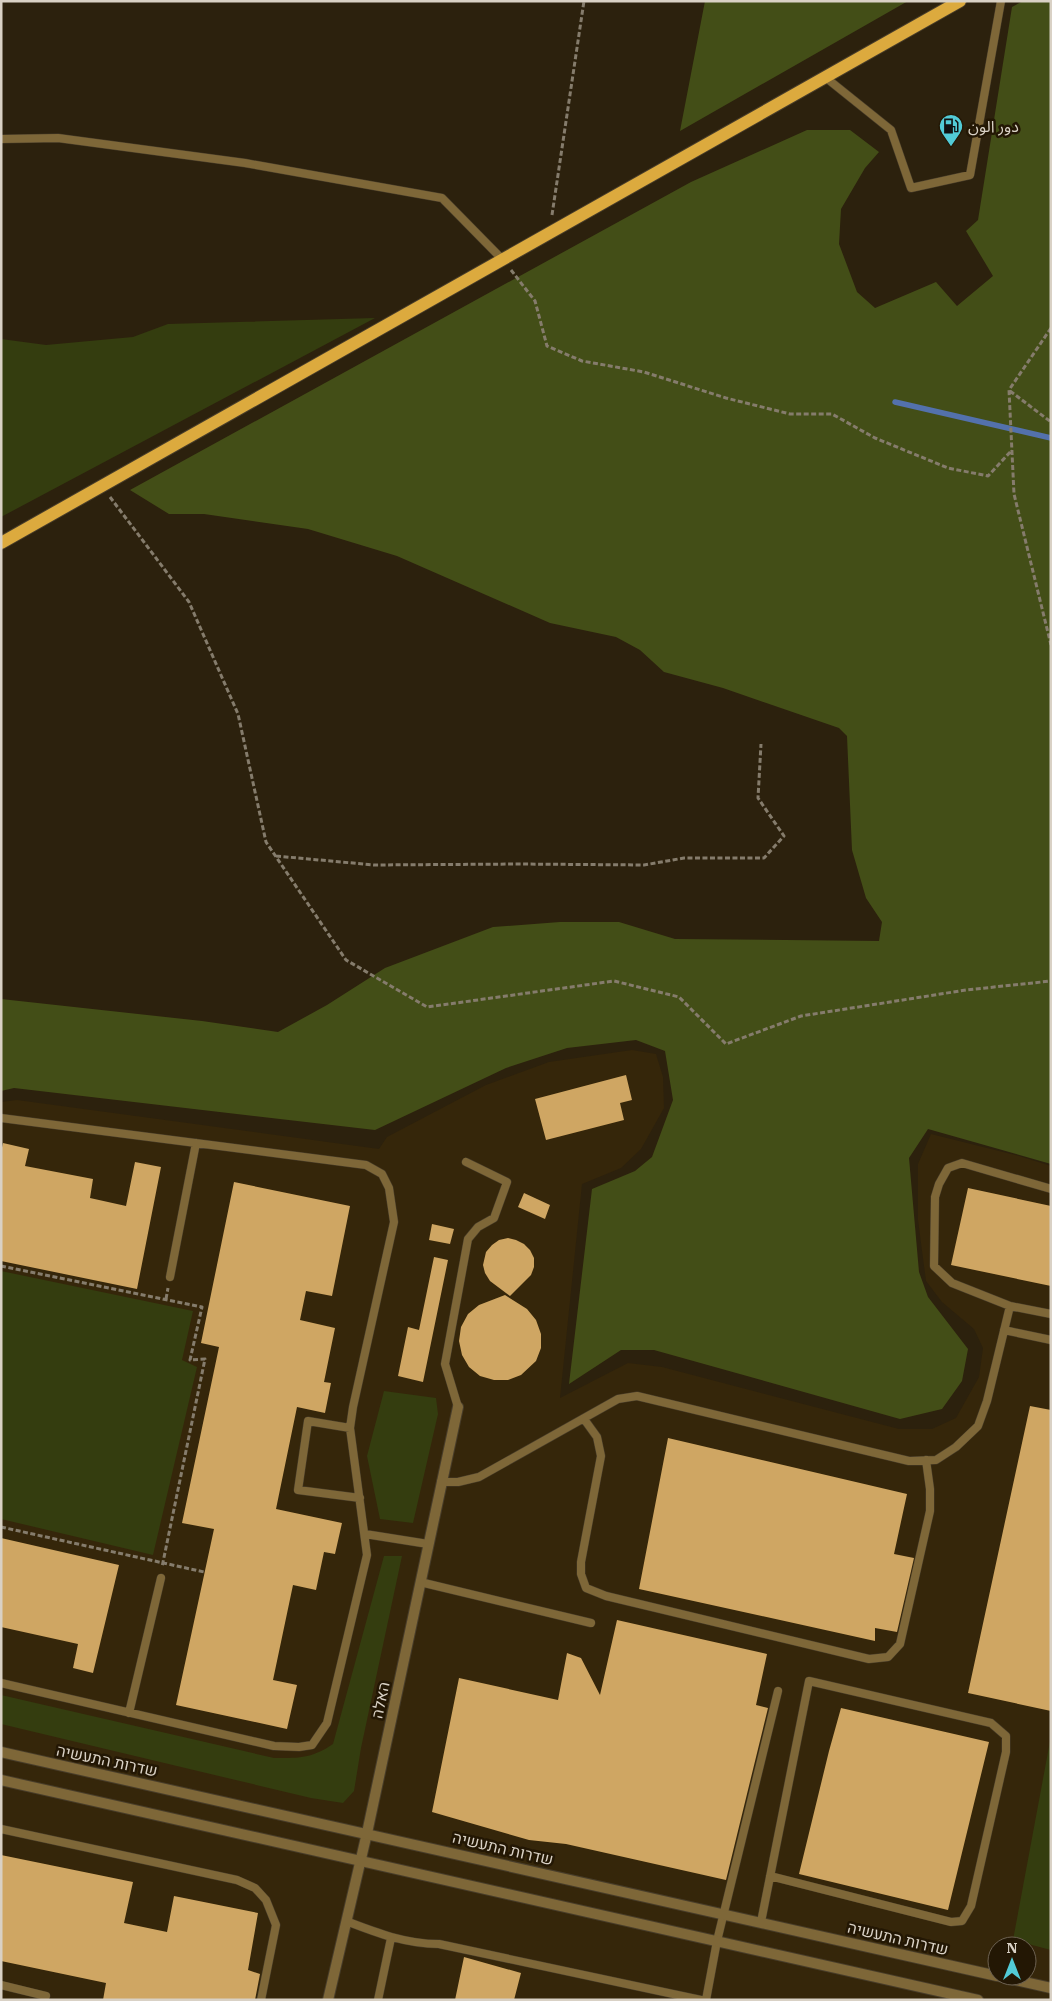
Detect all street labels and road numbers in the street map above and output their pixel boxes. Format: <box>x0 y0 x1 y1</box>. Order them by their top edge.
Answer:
street label: האלה <box>366 1680 394 1720</box>
street label: שדרות התעשיה <box>55 1740 159 1780</box>
street label: שדרות התעשיה <box>451 1827 555 1869</box>
street label: שדרות התעשיה <box>846 1917 950 1959</box>

